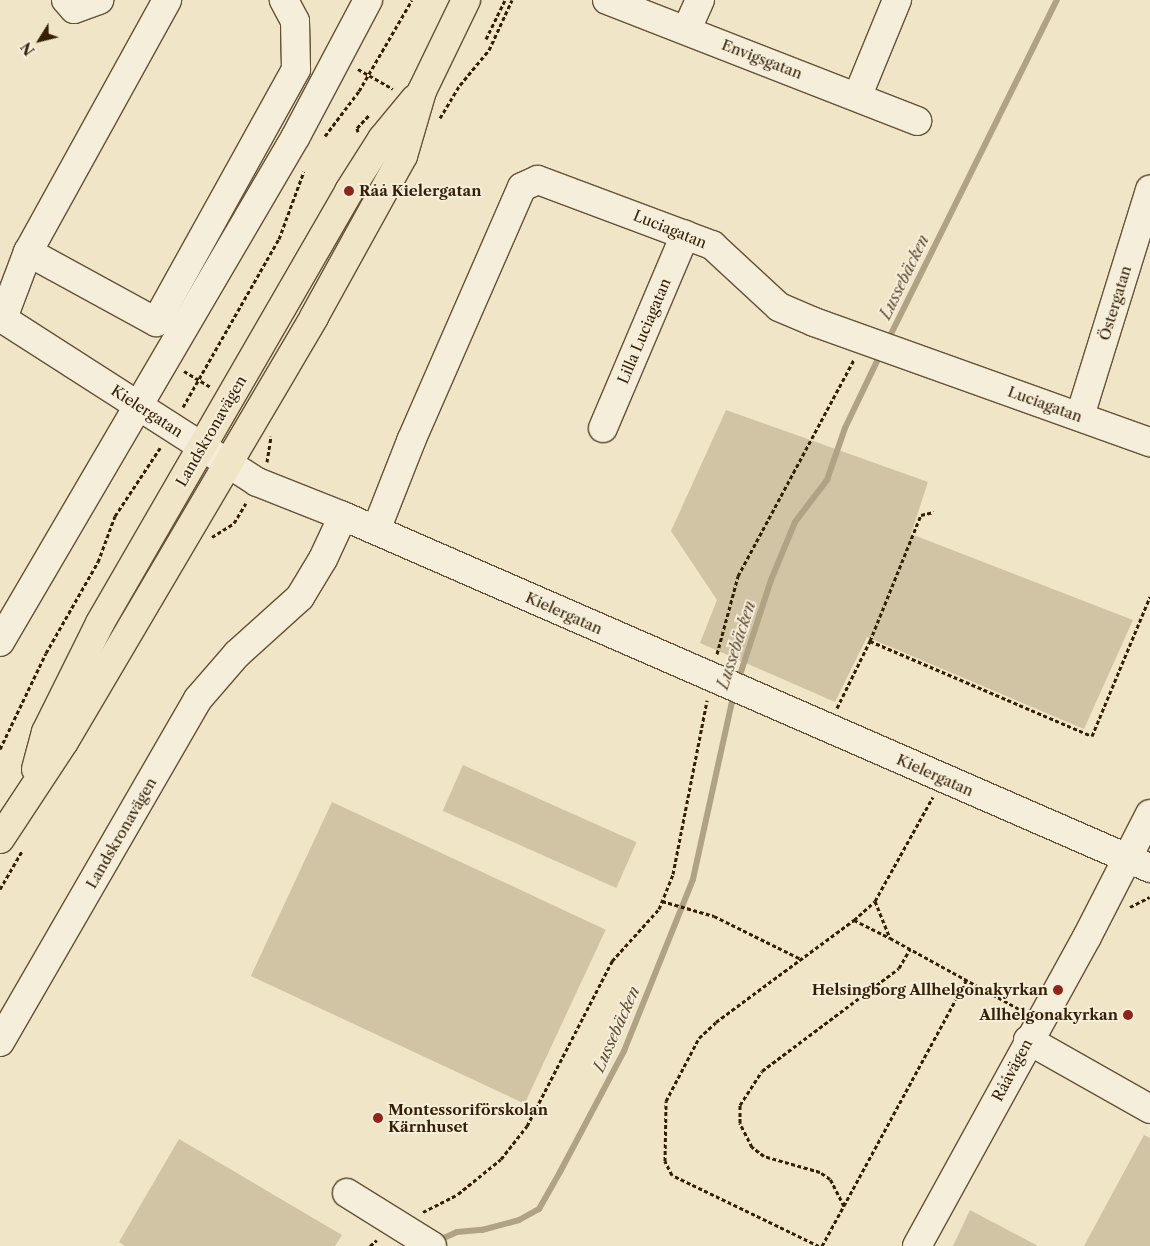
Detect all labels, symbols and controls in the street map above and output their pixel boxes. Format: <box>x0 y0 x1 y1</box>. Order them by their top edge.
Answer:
north arrow <box>15 15 65 65</box>
street label: Envigsgatan <box>719 35 805 83</box>
text: N <box>17 39 39 59</box>
place label: Råå Kielergatan <box>359 182 482 200</box>
marker: Råå Kielergatan <box>343 185 355 197</box>
street label: Luciagatan <box>631 206 709 252</box>
water label: Lussebäcken <box>875 232 933 322</box>
street label: Östergatan <box>1095 263 1135 343</box>
street label: Lilla Luciagatan <box>614 275 674 387</box>
street label: Landskronavägen <box>172 372 250 490</box>
street label: Kielergatan <box>108 381 186 441</box>
street label: Luciagatan <box>1005 382 1085 426</box>
street label: Kielergatan <box>523 588 605 638</box>
water label: Lussebäcken <box>713 598 759 692</box>
street label: Kielergatan <box>894 750 976 800</box>
street label: Landskronavägen <box>82 774 160 892</box>
place label: Helsingborg Allhelgonakyrkan <box>811 981 1048 999</box>
water label: Lussebäcken <box>589 983 643 1075</box>
marker: Helsingborg Allhelgonakyrkan <box>1052 984 1064 996</box>
place label: Allhelgonakyrkan <box>979 1006 1118 1024</box>
marker: Allhelgonakyrkan <box>1122 1009 1134 1021</box>
street label: Rååvägen <box>988 1036 1036 1104</box>
place label: Montessoriförskolan Kärnhuset <box>388 1100 548 1135</box>
marker: Montessoriförskolan Kärnhuset <box>372 1112 384 1124</box>

